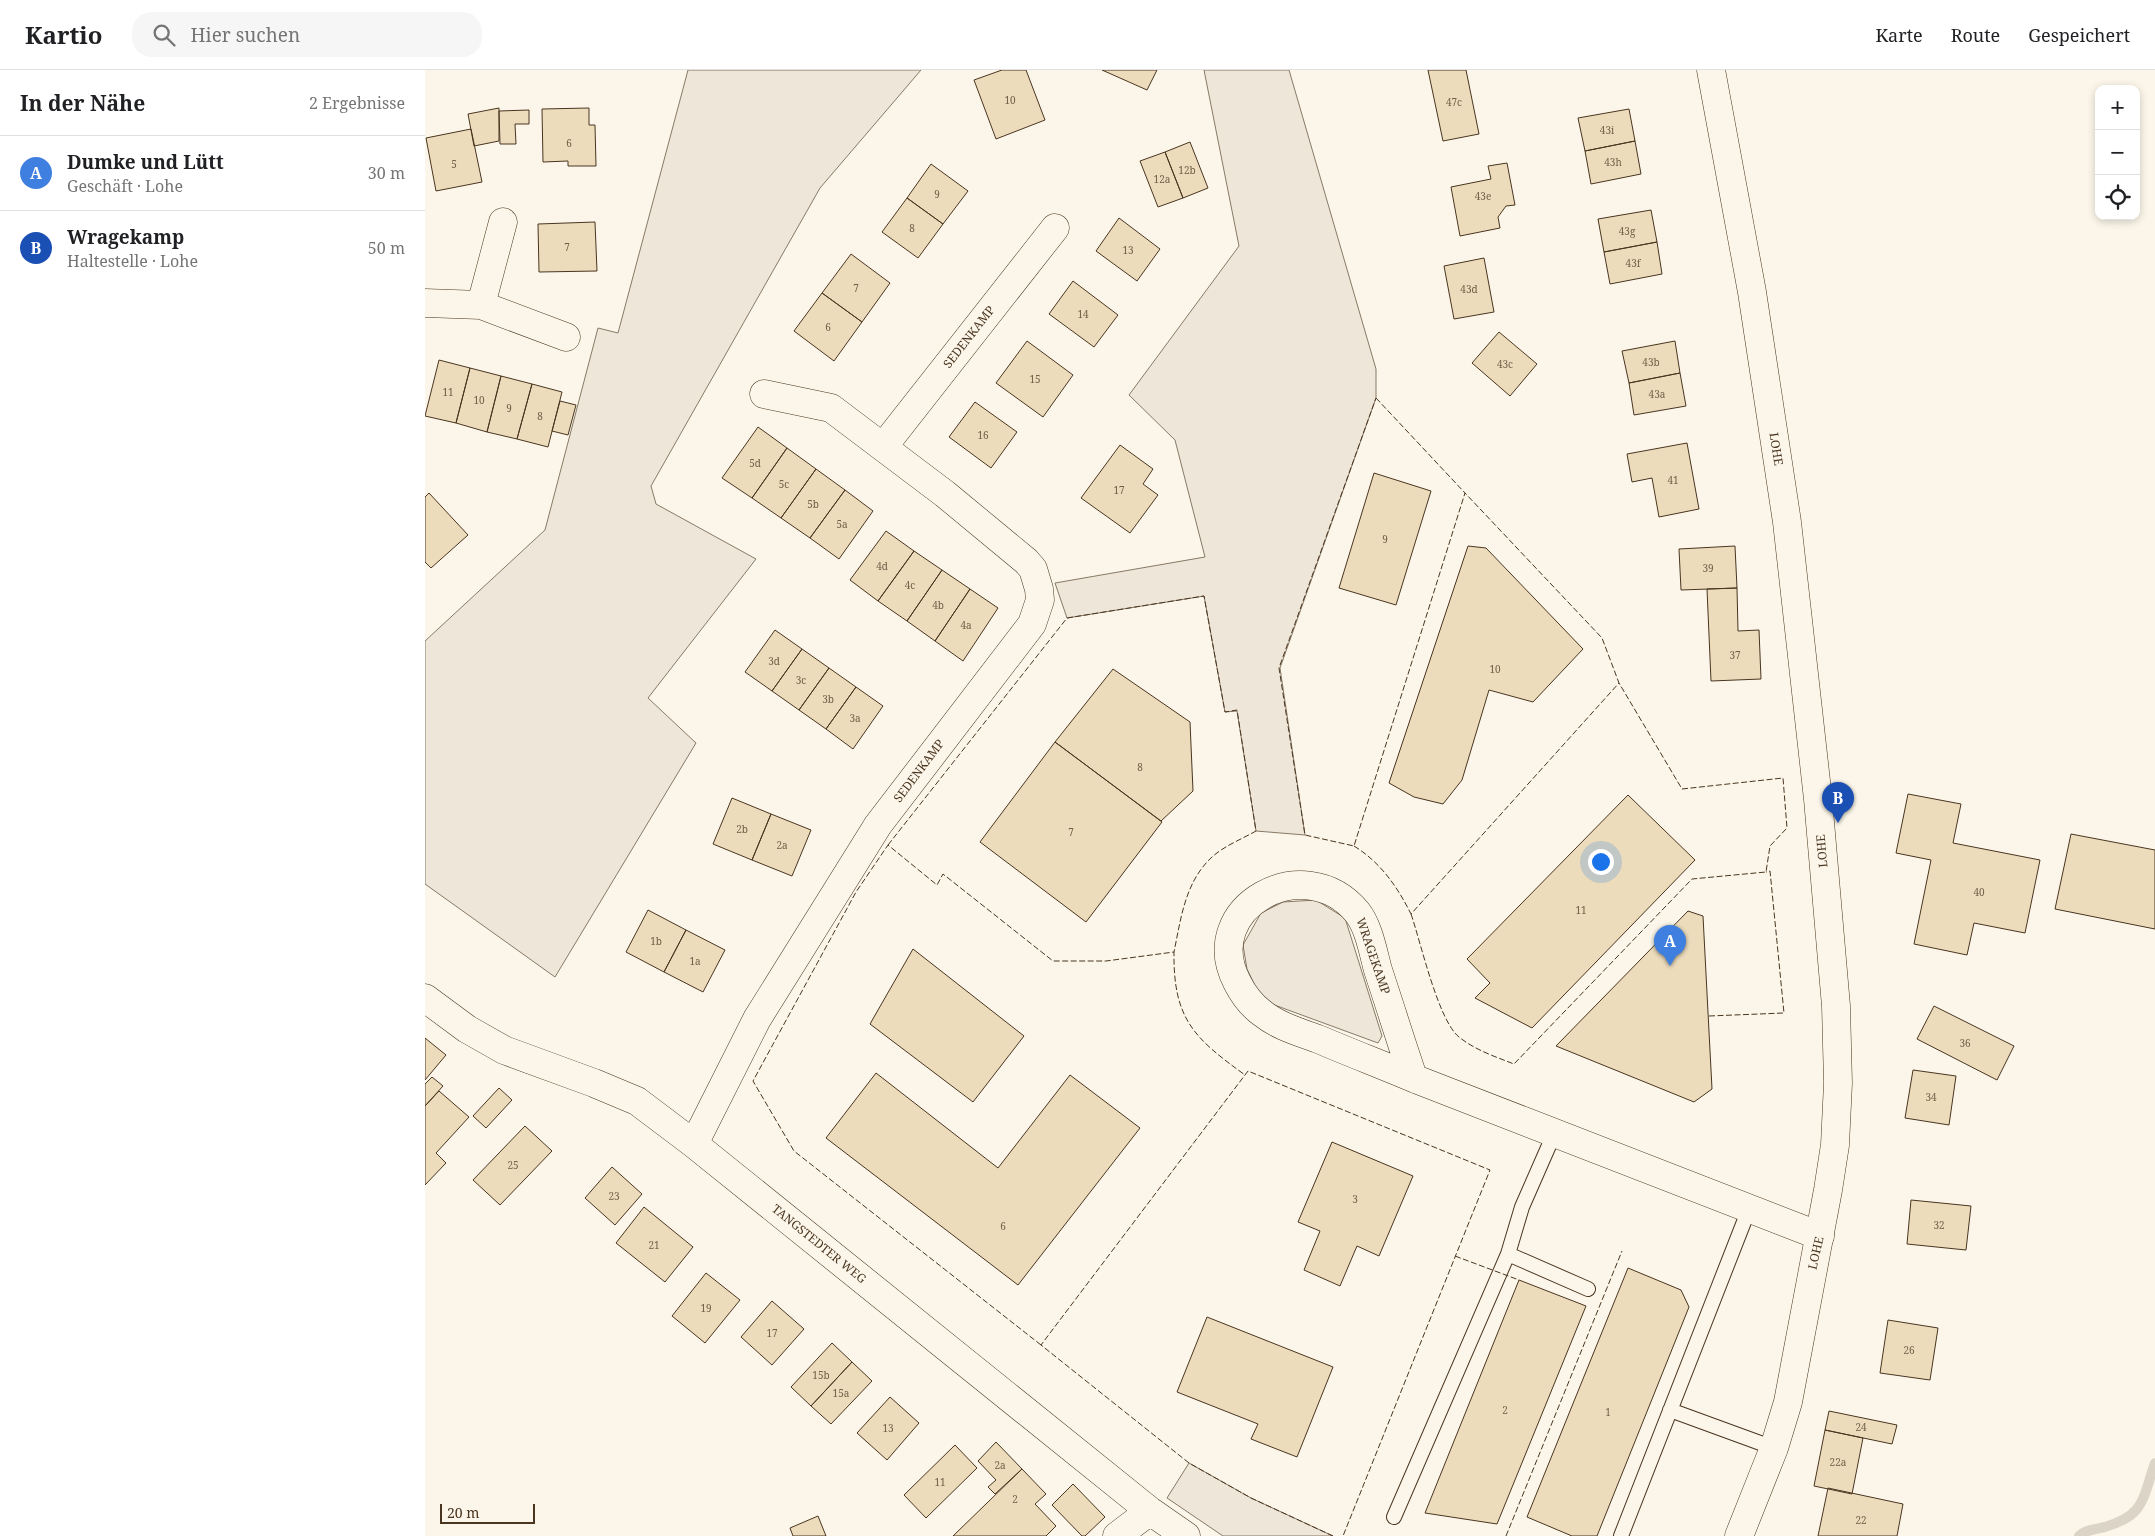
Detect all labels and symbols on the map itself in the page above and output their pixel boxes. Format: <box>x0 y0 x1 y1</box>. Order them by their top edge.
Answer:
house number: 10 <box>1004 93 1016 107</box>
house number: 47c <box>1446 95 1462 109</box>
house number: 43i <box>1600 123 1615 137</box>
house number: 6 <box>566 136 572 150</box>
house number: 43h <box>1604 155 1622 169</box>
house number: 5 <box>451 157 457 171</box>
house number: 12b <box>1178 163 1196 177</box>
house number: 12a <box>1154 172 1171 186</box>
house number: 9 <box>934 187 940 201</box>
house number: 43e <box>1475 189 1491 203</box>
house number: 8 <box>909 221 915 235</box>
house number: 43g <box>1619 224 1636 238</box>
house number: 7 <box>564 240 570 254</box>
house number: 13 <box>1122 243 1134 257</box>
house number: 43f <box>1626 256 1642 270</box>
house number: 7 <box>853 281 859 295</box>
house number: 43d <box>1460 282 1478 296</box>
street label: SEDENKAMP <box>939 302 998 371</box>
house number: 14 <box>1077 307 1089 321</box>
house number: 6 <box>825 320 831 334</box>
house number: 43b <box>1642 355 1660 369</box>
house number: 43c <box>1497 357 1513 371</box>
house number: 15 <box>1029 372 1041 386</box>
house number: 11 <box>442 385 454 399</box>
house number: 43a <box>1649 387 1666 401</box>
house number: 10 <box>473 393 485 407</box>
house number: 9 <box>506 401 512 415</box>
house number: 8 <box>537 409 543 423</box>
house number: 16 <box>977 428 989 442</box>
street label: LOHE <box>1765 431 1787 467</box>
house number: 5d <box>749 456 761 470</box>
house number: 41 <box>1667 473 1679 487</box>
house number: 5c <box>779 477 789 491</box>
house number: 17 <box>1113 483 1125 497</box>
house number: 5b <box>807 497 819 511</box>
house number: 5a <box>836 517 848 531</box>
house number: 9 <box>1382 532 1388 546</box>
house number: 4d <box>876 559 888 573</box>
house number: 39 <box>1702 561 1714 575</box>
house number: 4c <box>905 578 915 592</box>
house number: 4b <box>932 598 944 612</box>
house number: 4a <box>960 618 972 632</box>
house number: 37 <box>1729 648 1741 662</box>
house number: 3d <box>768 654 780 668</box>
house number: 10 <box>1489 662 1501 676</box>
house number: 3c <box>796 673 806 687</box>
house number: 3b <box>822 692 834 706</box>
house number: 3a <box>849 711 861 725</box>
street label: SEDENKAMP <box>889 736 948 806</box>
house number: 8 <box>1137 760 1143 774</box>
pin: B <box>1822 782 1854 823</box>
house number: 2b <box>736 822 748 836</box>
house number: 7 <box>1068 825 1074 839</box>
street label: LOHE <box>1812 834 1831 868</box>
house number: 2a <box>776 838 788 852</box>
your location <box>1588 849 1614 875</box>
house number: 40 <box>1973 885 1985 899</box>
house number: 11 <box>1575 903 1587 917</box>
street label: WRAGEKAMP <box>1352 915 1395 996</box>
pin: A <box>1654 925 1686 966</box>
house number: 1b <box>650 934 662 948</box>
house number: 1a <box>689 954 701 968</box>
house number: 36 <box>1959 1036 1971 1050</box>
house number: 34 <box>1925 1090 1937 1104</box>
house number: 25 <box>507 1158 519 1172</box>
house number: 23 <box>608 1189 620 1203</box>
house number: 3 <box>1352 1192 1358 1206</box>
street label: TANGSTEDTER WEG <box>769 1200 870 1287</box>
house number: 32 <box>1933 1218 1945 1232</box>
house number: 6 <box>1000 1219 1006 1233</box>
street label: LOHE <box>1803 1235 1828 1271</box>
house number: 21 <box>648 1238 660 1252</box>
house number: 19 <box>700 1301 712 1315</box>
house number: 17 <box>766 1326 778 1340</box>
house number: 26 <box>1903 1343 1915 1357</box>
house number: 15b <box>812 1368 830 1382</box>
house number: 15a <box>833 1386 850 1400</box>
house number: 2 <box>1502 1403 1508 1417</box>
house number: 1 <box>1605 1405 1611 1419</box>
house number: 24 <box>1855 1420 1867 1434</box>
house number: 13 <box>882 1421 894 1435</box>
house number: 22a <box>1830 1455 1847 1469</box>
house number: 2a <box>994 1458 1006 1472</box>
house number: 11 <box>934 1475 946 1489</box>
house number: 2 <box>1012 1492 1018 1506</box>
scale bar <box>440 1501 535 1524</box>
house number: 22 <box>1855 1513 1867 1527</box>

